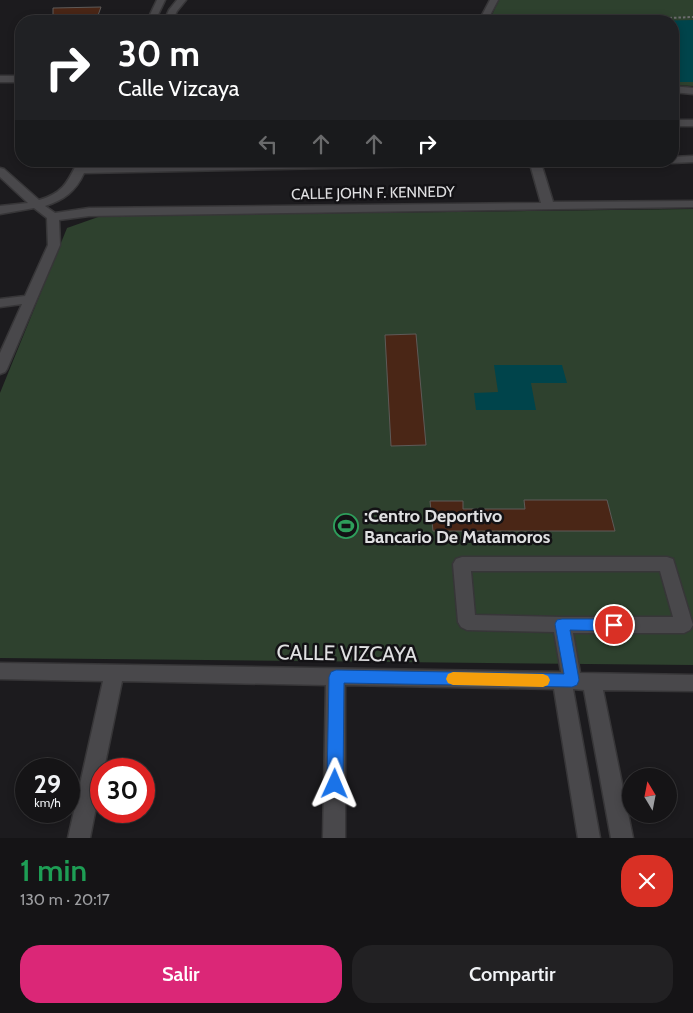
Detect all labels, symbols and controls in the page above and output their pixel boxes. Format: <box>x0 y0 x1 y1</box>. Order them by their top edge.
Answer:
text: 30 m <box>118 32 200 75</box>
icon: right <box>35 35 100 100</box>
text: Calle Vizcaya <box>118 75 239 102</box>
icon: left <box>254 130 282 158</box>
icon: ahead <box>307 130 335 158</box>
icon: ahead <box>360 130 388 158</box>
icon: right <box>413 130 441 158</box>
street label: CALLE JOHN F. KENNEDY <box>291 183 455 203</box>
place label: :Centro Deportivo Bancario De Matamoros <box>364 505 551 548</box>
sports icon: :Centro Deportivo Bancario De Matamoros <box>333 513 359 539</box>
pin <box>593 604 635 646</box>
icon: arrive <box>600 611 628 639</box>
street label: CALLE VIZCAYA <box>276 639 418 667</box>
position arrow <box>308 757 360 809</box>
speed limit sign: 30 <box>90 758 155 823</box>
north arrow <box>622 768 678 822</box>
map controls <box>622 768 677 823</box>
text: 29 <box>34 769 61 799</box>
text: km/h <box>34 795 61 810</box>
text: 1 min <box>20 852 87 889</box>
button: close <box>621 855 673 907</box>
text: 130 m · 20:17 <box>20 890 110 909</box>
button: Salir <box>20 945 342 1003</box>
button: Compartir <box>352 945 673 1003</box>

